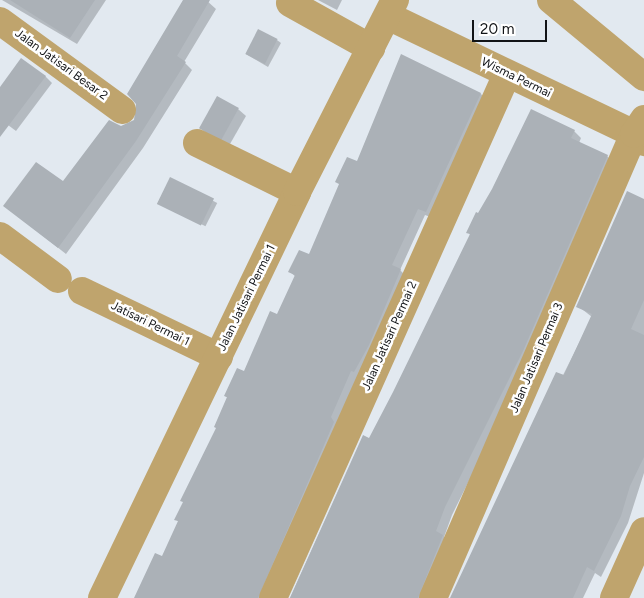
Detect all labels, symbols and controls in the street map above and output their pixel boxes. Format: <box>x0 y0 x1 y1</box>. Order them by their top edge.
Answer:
scale bar <box>474 10 549 42</box>
text: 20 m <box>480 20 514 38</box>
street label: Jalan Jatisari Besar 2 <box>12 27 110 103</box>
street label: Wisma Permai <box>479 55 553 101</box>
street label: Jalan Jatisari Permai 1 <box>215 243 279 353</box>
street label: Jalan Jatisari Permai 2 <box>359 279 421 393</box>
street label: Jatisari Permai 1 <box>108 299 192 349</box>
street label: Jalan Jatisari Permai 3 <box>507 301 567 415</box>

